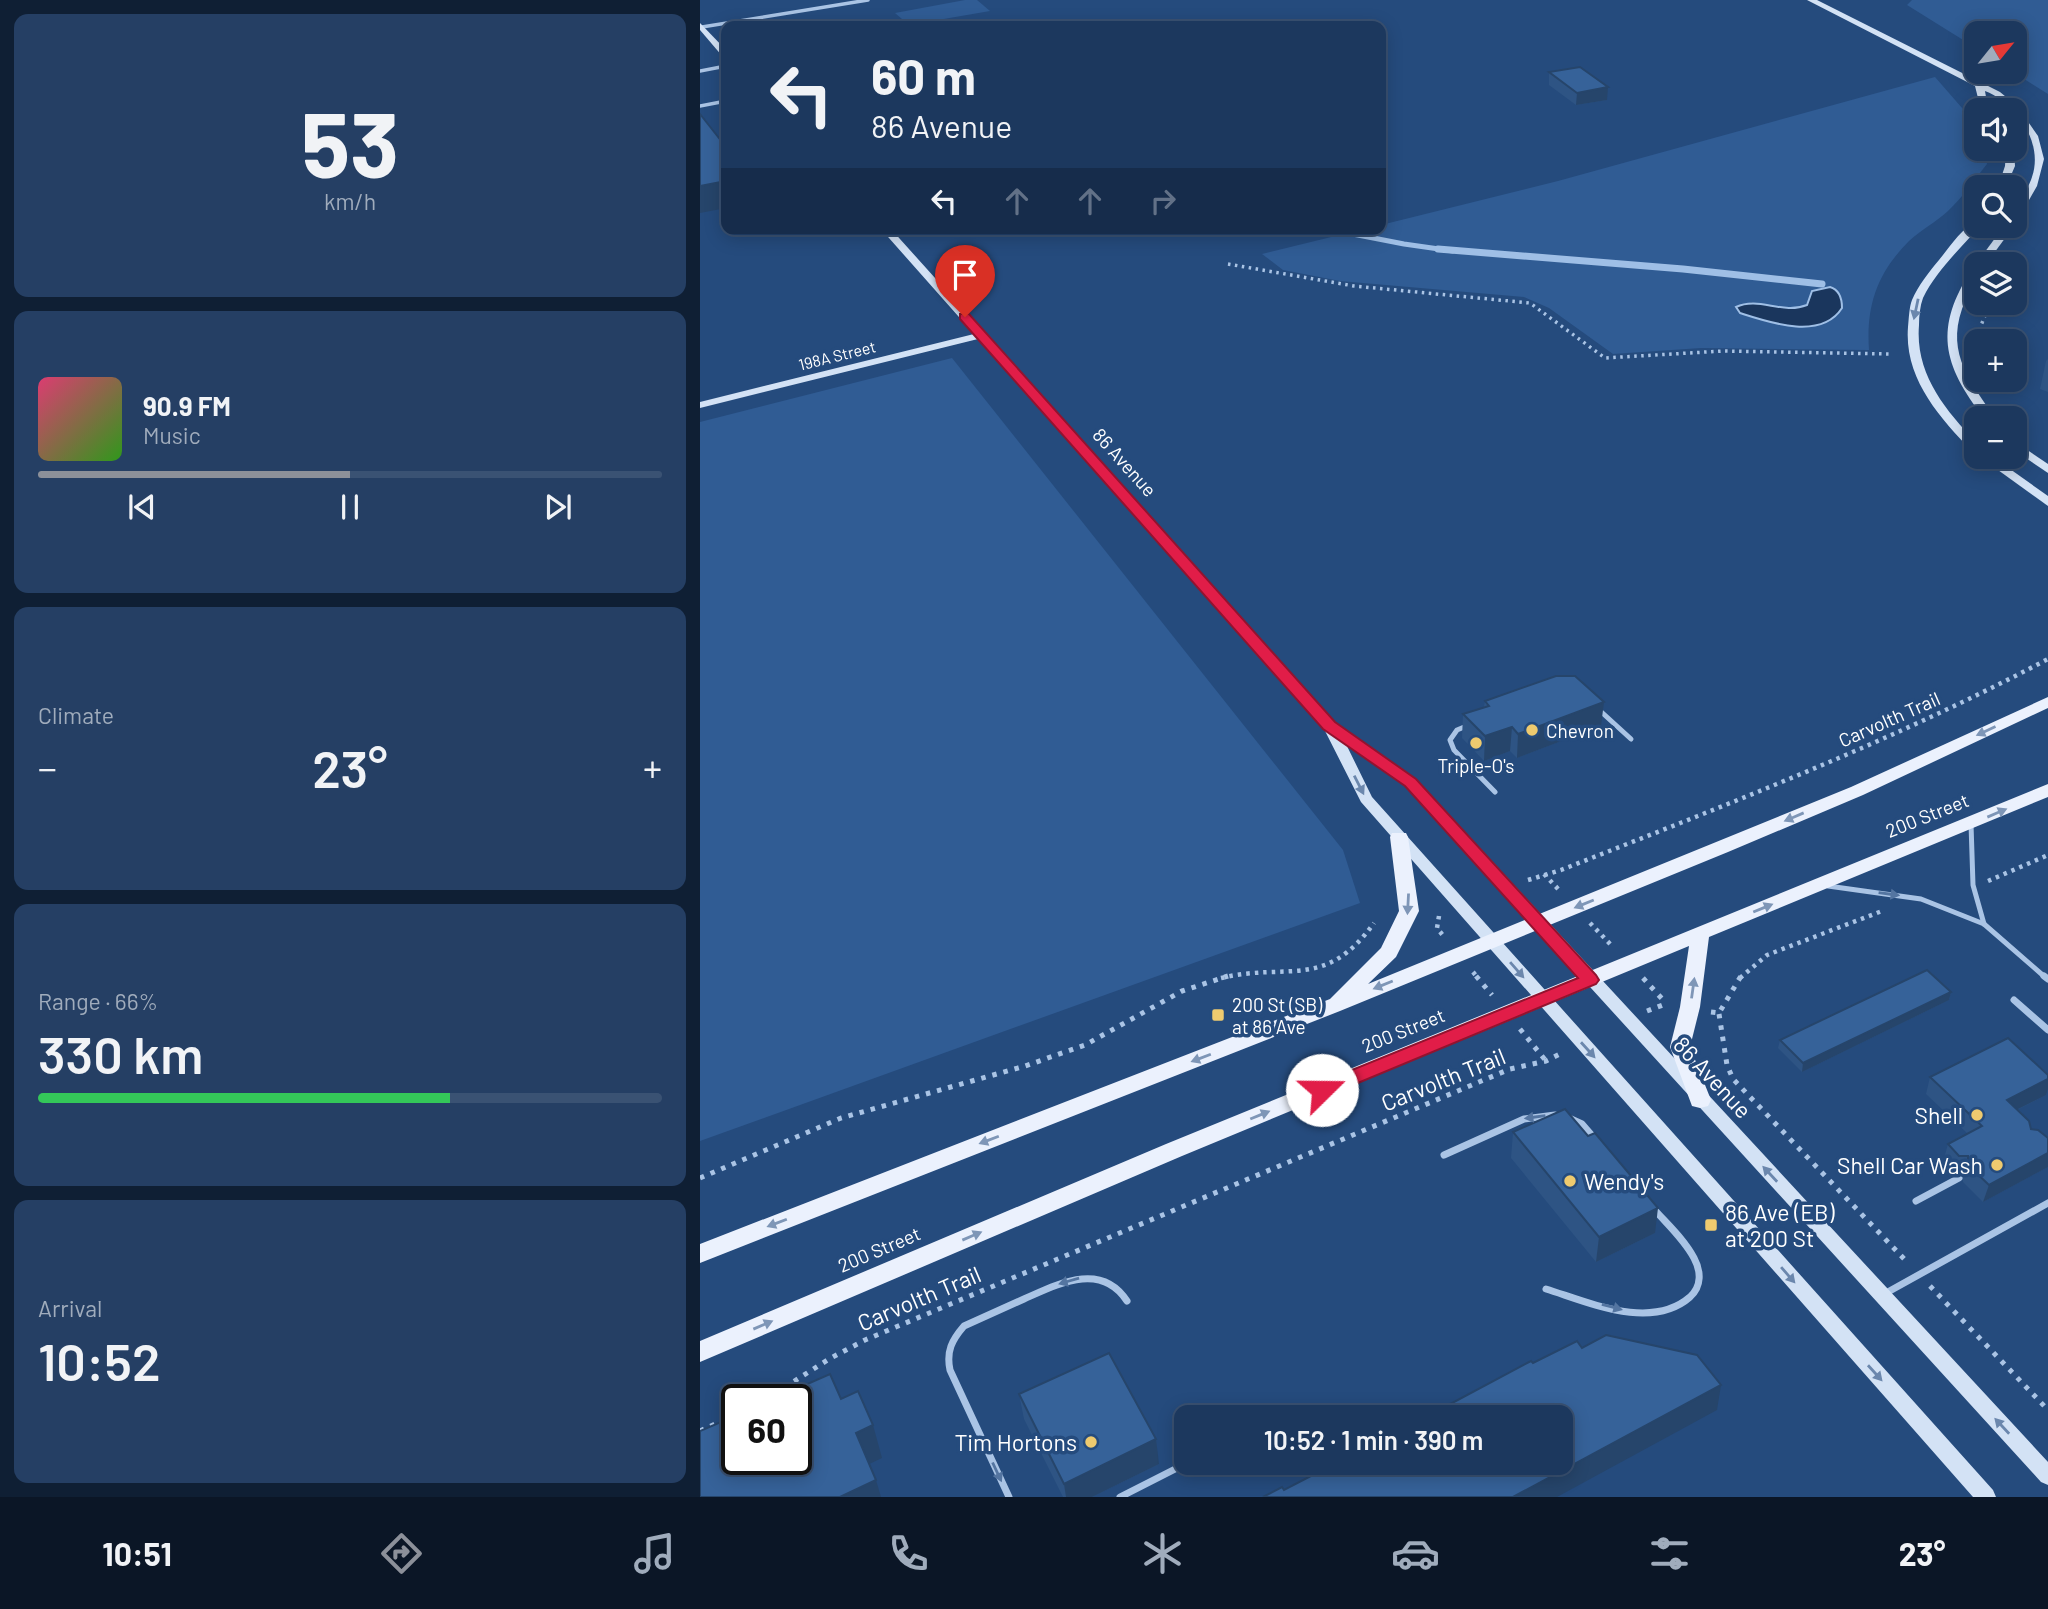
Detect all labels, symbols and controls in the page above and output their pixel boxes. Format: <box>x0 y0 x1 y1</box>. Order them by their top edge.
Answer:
north arrow <box>1964 21 2026 84</box>
map controls <box>1964 21 2027 469</box>
text: 60 m <box>871 46 976 105</box>
icon: left <box>756 49 847 140</box>
text: 53 <box>301 87 399 196</box>
button: sound <box>1964 98 2027 161</box>
text: 86 Avenue <box>871 106 1012 144</box>
button: search <box>1964 175 2027 238</box>
icon: left <box>925 182 963 220</box>
icon: ahead <box>998 182 1036 220</box>
icon: ahead <box>1071 182 1109 220</box>
icon: right <box>1144 182 1182 220</box>
text: km/h <box>324 187 376 215</box>
pin <box>935 245 995 317</box>
button: layers <box>1964 252 2027 315</box>
icon: arrive <box>946 256 984 294</box>
one-way arrow <box>1910 299 1921 321</box>
button: + <box>1964 329 2027 392</box>
street label: 198A Street <box>796 336 878 374</box>
text: 90.9 FM <box>143 390 231 421</box>
button: − <box>1964 406 2027 469</box>
text: Music <box>143 421 201 449</box>
street label: 86 Avenue <box>1088 423 1162 501</box>
icon: previous <box>123 488 161 526</box>
icon: pause <box>331 488 369 526</box>
icon: next <box>539 488 577 526</box>
street label: Carvolth Trail <box>1835 686 1943 752</box>
text: Climate <box>38 701 114 729</box>
place label: Chevron <box>1546 719 1614 742</box>
marker: Chevron <box>1524 722 1540 738</box>
one-way arrow <box>1976 726 1997 737</box>
marker: Triple-O's <box>1468 735 1484 751</box>
text: 23° <box>312 736 388 798</box>
text: − <box>38 744 57 790</box>
text: + <box>643 744 662 790</box>
place label: Triple-O's <box>1438 754 1515 777</box>
one-way arrow <box>1353 775 1364 795</box>
street label: 200 Street <box>1882 788 1972 842</box>
one-way arrow <box>1986 807 2007 818</box>
one-way arrow <box>1784 811 1804 823</box>
one-way arrow <box>1878 889 1900 900</box>
one-way arrow <box>1402 893 1413 915</box>
one-way arrow <box>1573 898 1594 909</box>
one-way arrow <box>1753 903 1774 914</box>
one-way arrow <box>1509 961 1525 979</box>
one-way arrow <box>1687 977 1698 999</box>
one-way arrow <box>1373 980 1394 991</box>
text: Range · 66% <box>38 987 158 1015</box>
place label: 200 St (SB) at 86 Ave <box>1232 993 1323 1038</box>
street label: 200 Street <box>1358 1003 1448 1057</box>
marker: 200 St (SB) at 86 Ave <box>1210 1007 1226 1023</box>
text: 330 km <box>38 1022 203 1084</box>
street label: 86 Avenue <box>1668 1030 1758 1124</box>
street label: Carvolth Trail <box>1377 1041 1509 1117</box>
one-way arrow <box>1580 1041 1596 1059</box>
one-way arrow <box>1190 1052 1211 1063</box>
position arrow <box>1285 1053 1359 1127</box>
place label: Shell <box>1914 1101 1963 1129</box>
marker: Shell <box>1969 1107 1985 1123</box>
one-way arrow <box>1250 1110 1271 1121</box>
one-way arrow <box>1524 1112 1546 1123</box>
one-way arrow <box>979 1135 1000 1146</box>
place label: Shell Car Wash <box>1837 1151 1983 1179</box>
marker: Shell Car Wash <box>1989 1157 2005 1173</box>
one-way arrow <box>1762 1166 1778 1183</box>
place label: Wendy's <box>1584 1167 1664 1195</box>
marker: Wendy's <box>1562 1173 1578 1189</box>
place label: 86 Ave (EB) at 200 St <box>1725 1198 1835 1252</box>
marker: 86 Ave (EB) at 200 St <box>1703 1217 1719 1233</box>
one-way arrow <box>767 1218 788 1229</box>
street label: 200 Street <box>834 1221 924 1277</box>
one-way arrow <box>962 1231 983 1242</box>
street label: Carvolth Trail <box>853 1259 985 1337</box>
one-way arrow <box>1780 1266 1795 1283</box>
one-way arrow <box>1059 1277 1080 1287</box>
text: Arrival <box>38 1294 102 1322</box>
one-way arrow <box>1601 1302 1623 1313</box>
one-way arrow <box>753 1320 774 1331</box>
text: 10:52 <box>38 1329 161 1391</box>
one-way arrow <box>1867 1364 1883 1381</box>
speed limit sign: 60 <box>721 1384 812 1475</box>
one-way arrow <box>1994 1418 2010 1435</box>
text: 10:52 · 1 min · 390 m <box>1264 1424 1483 1455</box>
place label: Tim Hortons <box>954 1428 1077 1456</box>
marker: Tim Hortons <box>1083 1434 1099 1450</box>
one-way arrow <box>991 1462 1003 1482</box>
icon: directions <box>377 1529 426 1578</box>
icon: music <box>630 1529 679 1578</box>
icon: phone <box>884 1529 933 1578</box>
icon: climate <box>1138 1529 1187 1578</box>
icon: car <box>1391 1529 1440 1578</box>
icon: filters <box>1645 1529 1694 1578</box>
text: 10:51 <box>102 1534 172 1572</box>
text: 23° <box>1899 1534 1946 1572</box>

